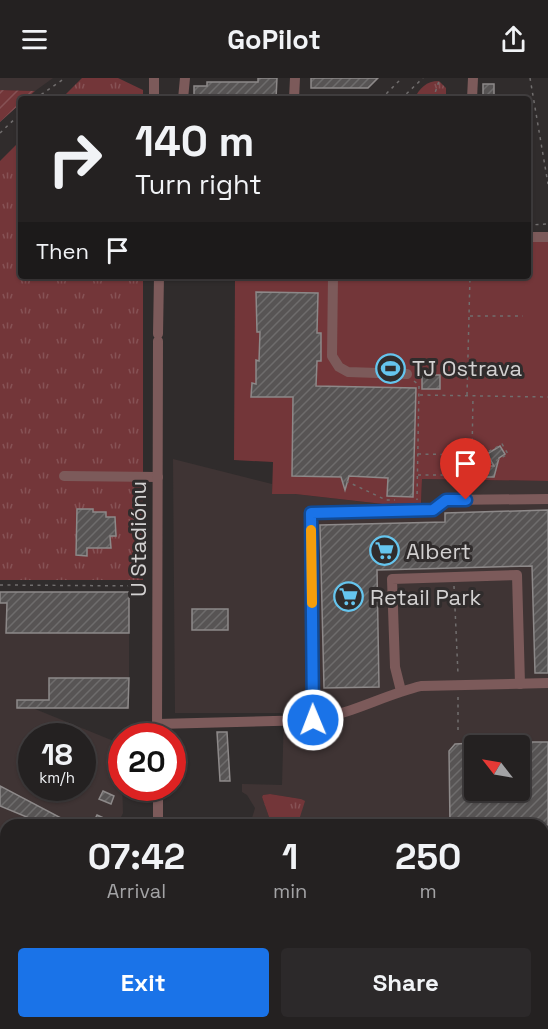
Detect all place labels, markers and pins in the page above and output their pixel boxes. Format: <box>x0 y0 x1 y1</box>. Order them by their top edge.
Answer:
sports icon: TJ Ostrava <box>375 352 407 384</box>
place label: TJ Ostrava <box>412 354 522 382</box>
pin <box>440 438 491 500</box>
supermarket icon: Albert <box>369 535 401 567</box>
place label: Albert <box>406 537 471 565</box>
supermarket icon: Retail Park <box>333 581 365 613</box>
place label: Retail Park <box>370 583 482 611</box>

